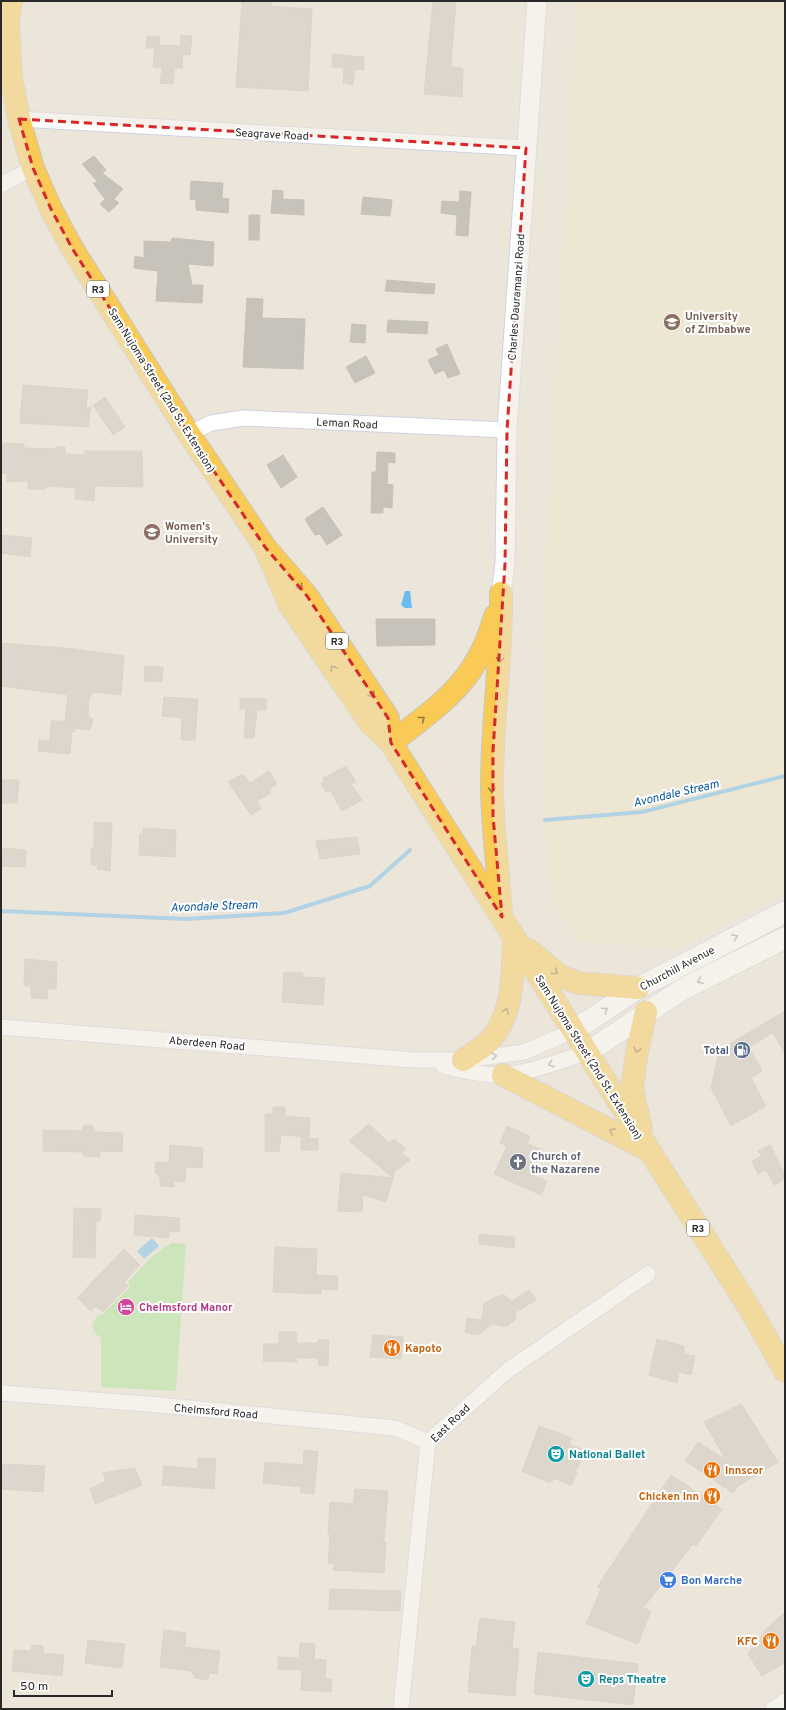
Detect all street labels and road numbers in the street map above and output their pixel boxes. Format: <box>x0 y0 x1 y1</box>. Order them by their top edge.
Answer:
street label: Seagrave Road <box>235 126 309 144</box>
street label: Charles Dauramanzi Road <box>506 233 528 361</box>
road number: R3 <box>87 281 109 297</box>
street label: Sam Nujoma Street (2nd St. Extension) <box>104 306 218 475</box>
street label: Leman Road <box>316 415 378 433</box>
road number: R3 <box>326 633 348 649</box>
street label: Churchill Avenue <box>638 943 717 994</box>
street label: Sam Nujoma Street (2nd St. Extension) <box>531 973 645 1142</box>
street label: Aberdeen Road <box>168 1034 246 1054</box>
road number: R3 <box>687 1220 709 1236</box>
street label: Chelmsford Road <box>173 1401 259 1423</box>
street label: East Road <box>428 1401 473 1446</box>

